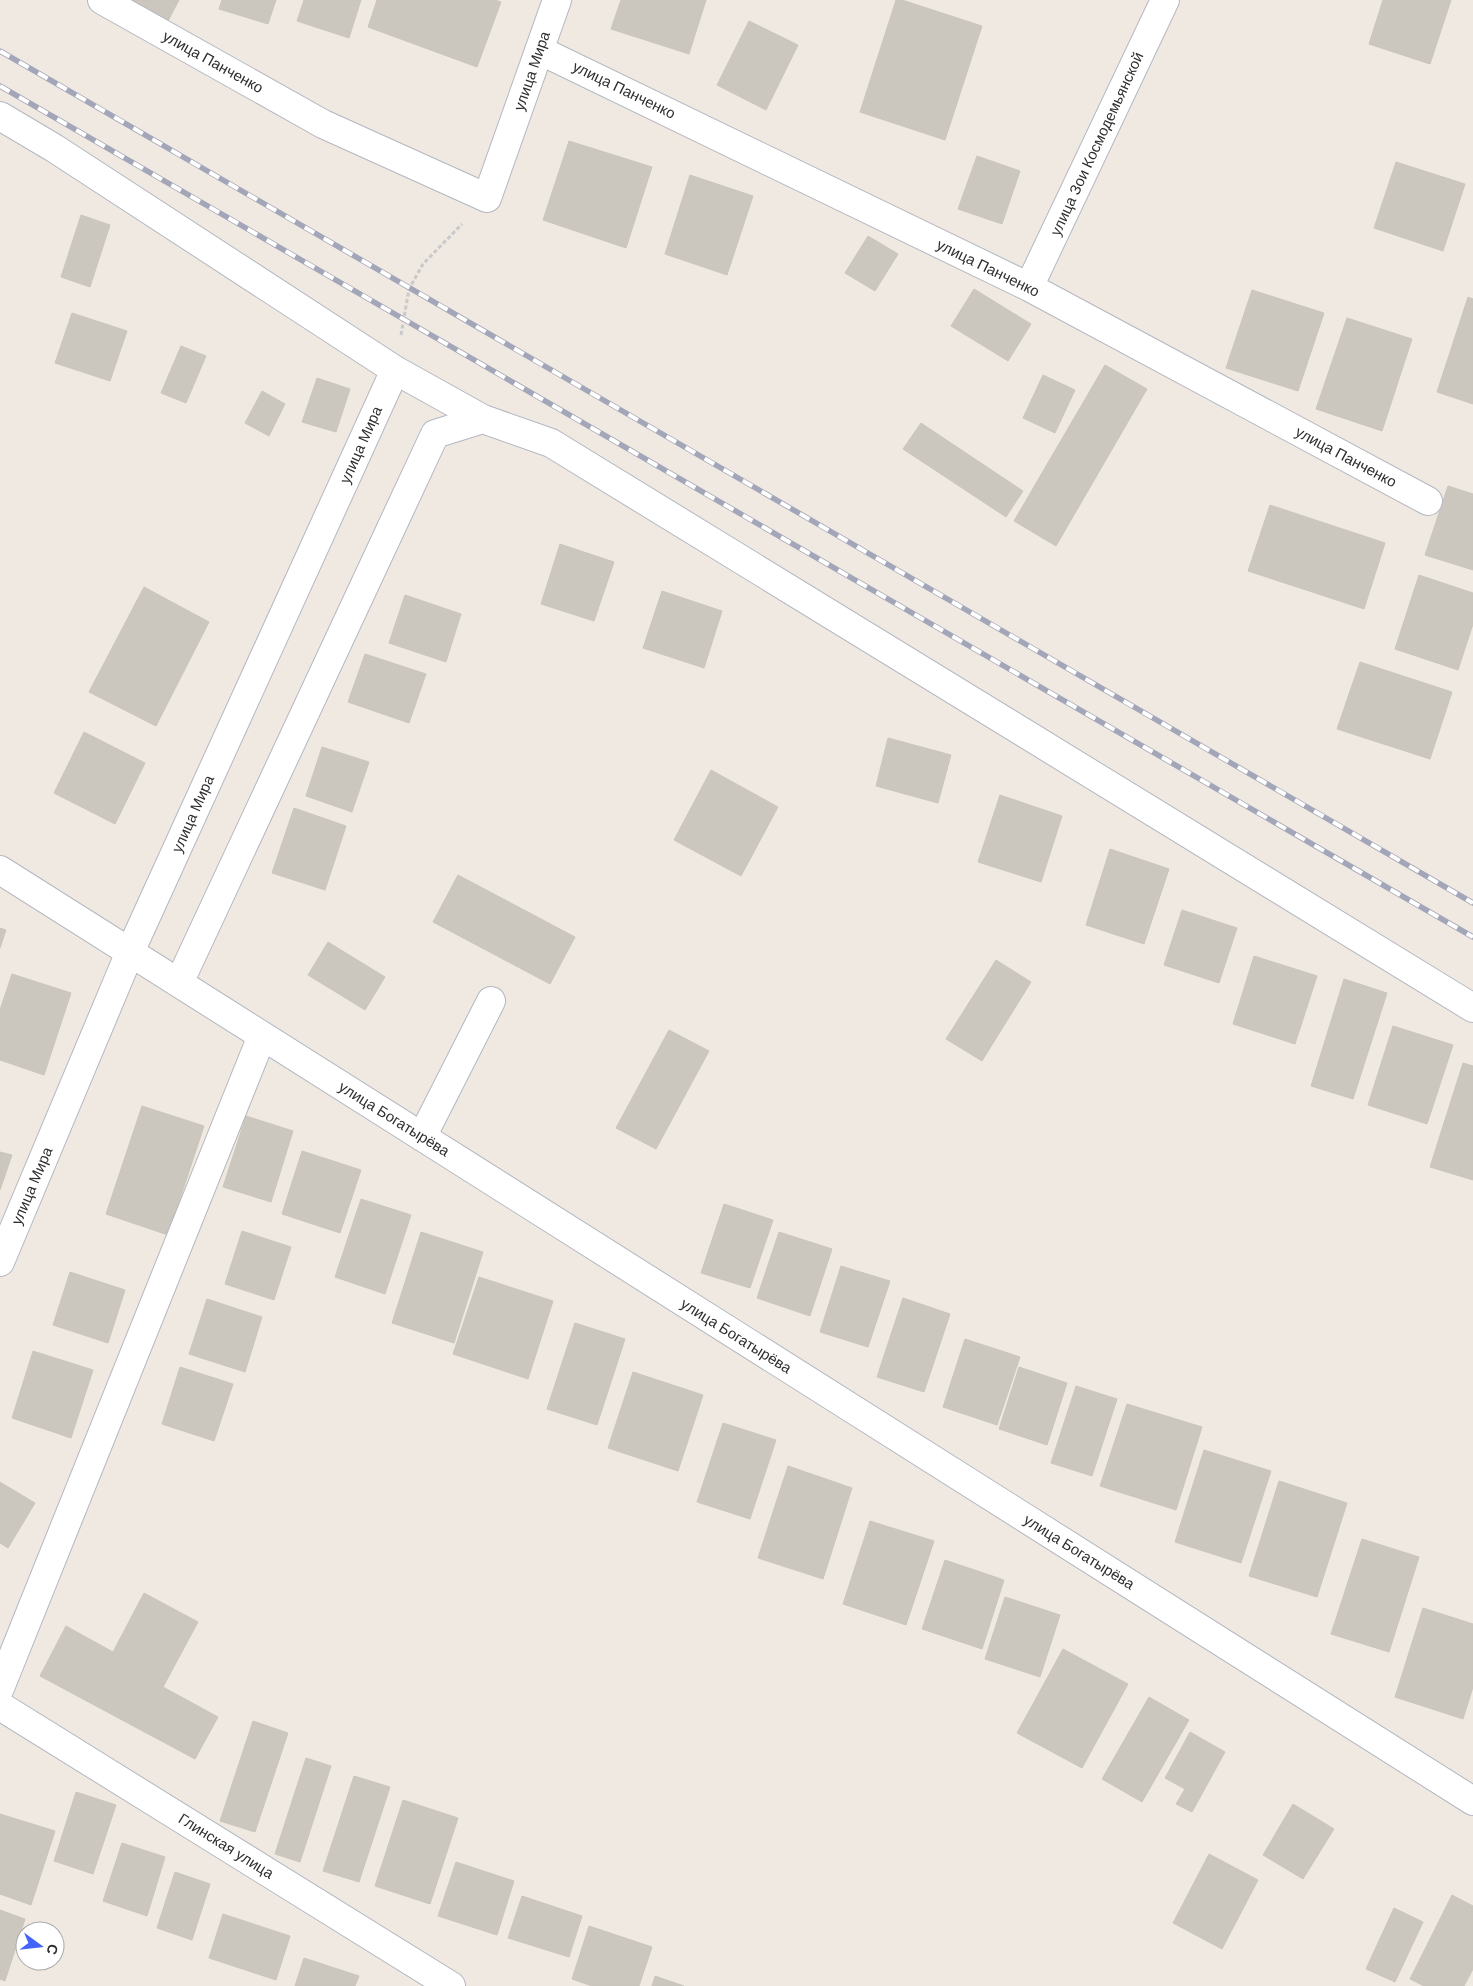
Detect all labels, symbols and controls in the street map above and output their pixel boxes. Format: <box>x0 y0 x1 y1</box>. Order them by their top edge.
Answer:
street label: улица Панченко <box>159 26 267 98</box>
street label: улица Мира <box>509 28 555 113</box>
street label: улица Зои Космодемьянской <box>1046 49 1148 239</box>
street label: улица Панченко <box>569 56 679 124</box>
street label: улица Панченко <box>933 234 1043 302</box>
street label: улица Мира <box>335 403 387 487</box>
street label: улица Панченко <box>1292 422 1400 492</box>
street label: улица Мира <box>167 772 219 856</box>
street label: улица Богатырёва <box>335 1077 454 1161</box>
street label: улица Мира <box>7 1143 58 1228</box>
street label: улица Богатырёва <box>677 1294 796 1378</box>
street label: улица Богатырёва <box>1020 1510 1139 1594</box>
street label: Глинская улица <box>175 1809 278 1884</box>
north arrow <box>15 1921 65 1971</box>
text: С <box>43 1942 63 1957</box>

